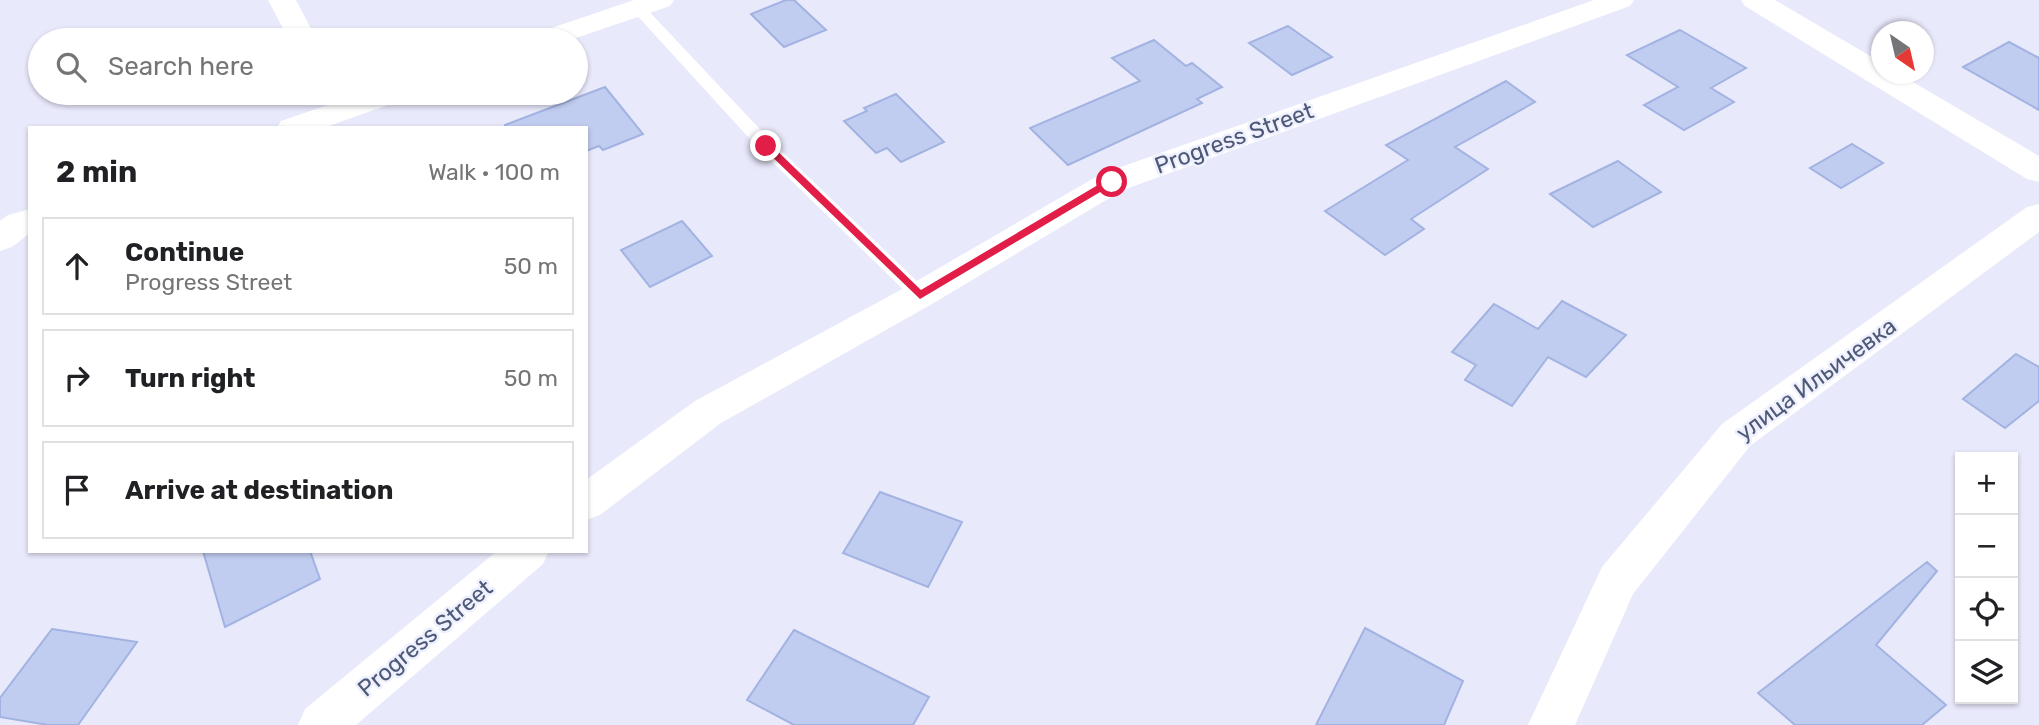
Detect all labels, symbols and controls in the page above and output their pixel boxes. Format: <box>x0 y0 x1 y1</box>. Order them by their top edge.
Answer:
north arrow <box>1871 21 1934 84</box>
search box <box>28 28 588 105</box>
icon: search <box>52 48 90 86</box>
text: Search here <box>108 51 254 82</box>
street label: Progress Street <box>1151 96 1317 180</box>
route end <box>750 130 781 161</box>
text: 2 min <box>56 154 137 190</box>
text: Walk · 100 m <box>428 158 560 186</box>
route start <box>1096 166 1127 197</box>
text: Continue <box>125 237 244 268</box>
icon: ahead <box>58 247 96 285</box>
text: 50 m <box>504 252 558 280</box>
text: Progress Street <box>125 268 292 296</box>
street label: улица Ильичевка <box>1730 311 1902 447</box>
icon: right <box>58 359 96 397</box>
text: Turn right <box>125 363 255 394</box>
text: 50 m <box>504 364 558 392</box>
map controls <box>1955 452 2018 704</box>
button: + <box>1955 452 2018 515</box>
icon: arrive <box>58 471 96 509</box>
text: Arrive at destination <box>125 475 393 506</box>
button: − <box>1955 515 2018 578</box>
street label: Progress Street <box>352 574 498 702</box>
button: locate <box>1955 578 2018 641</box>
button: layers <box>1955 641 2018 704</box>

